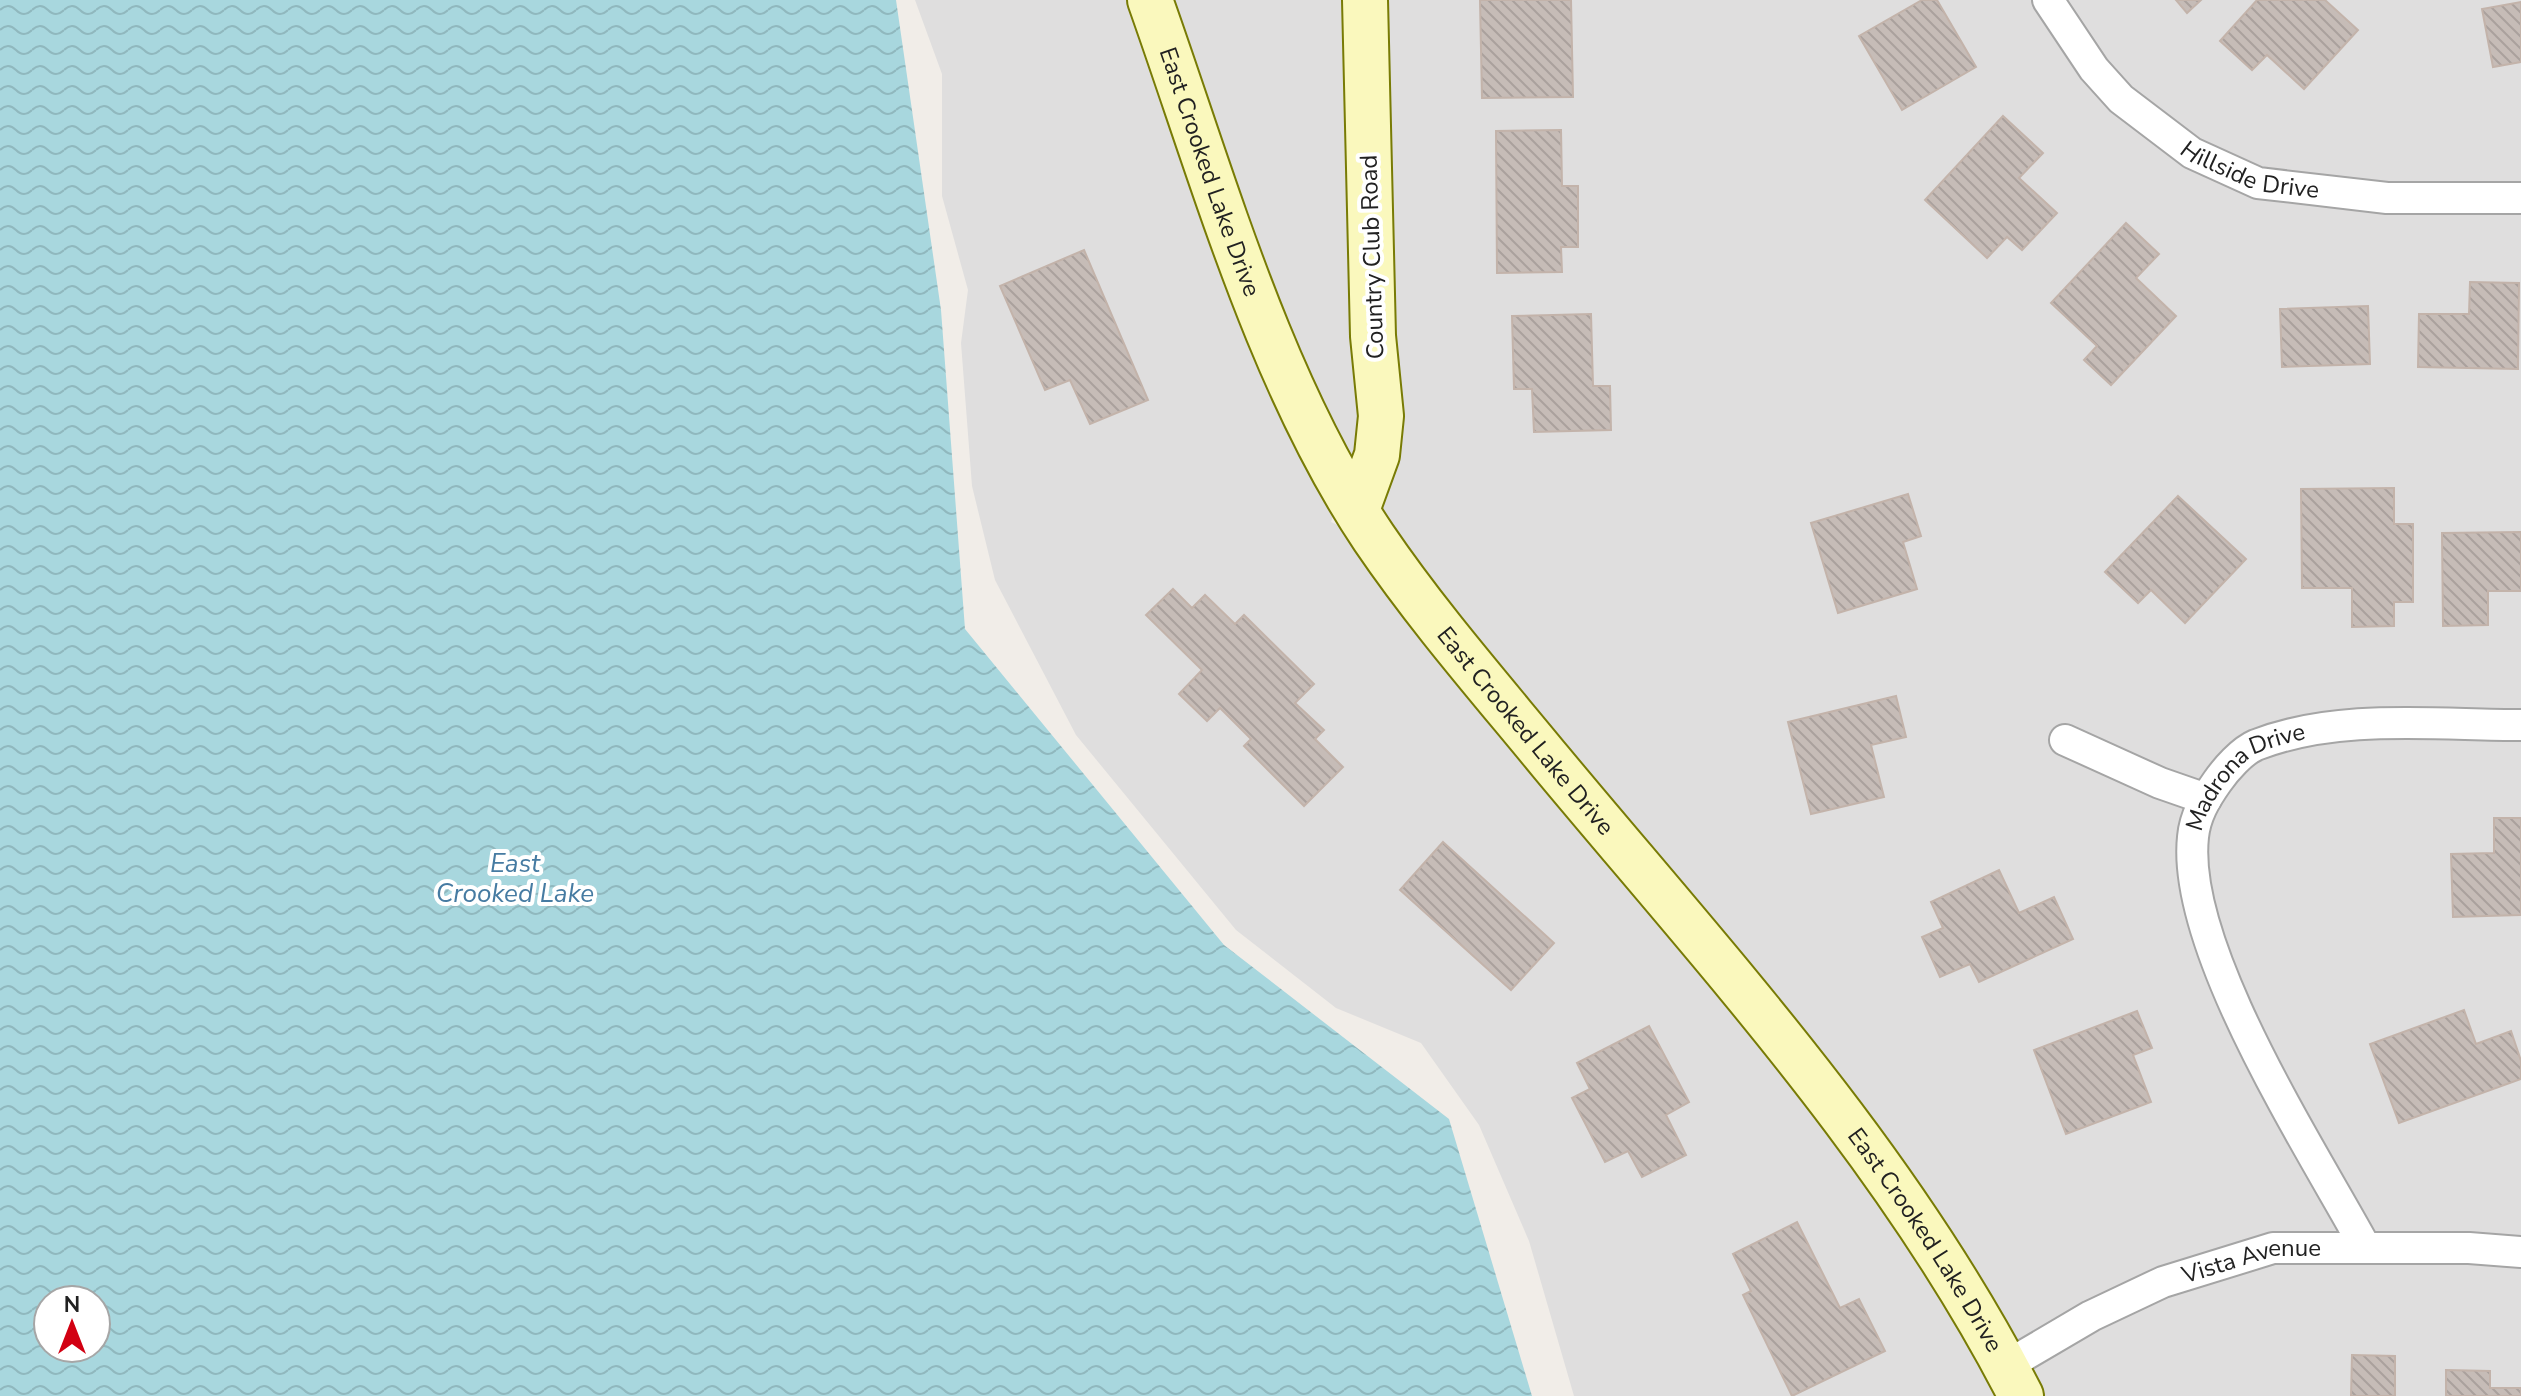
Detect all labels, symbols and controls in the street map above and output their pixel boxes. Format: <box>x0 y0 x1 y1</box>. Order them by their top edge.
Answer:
street label: East Crooked Lake Drive <box>1152 43 1268 301</box>
street label: Hillside Drive <box>2174 134 2321 206</box>
street label: Country Club Road <box>1352 154 1392 360</box>
street label: East Crooked Lake Drive <box>1430 620 1622 842</box>
street label: Madrona Drive <box>2178 715 2308 835</box>
water label: East Crooked Lake <box>436 846 594 911</box>
street label: East Crooked Lake Drive <box>1840 1121 2010 1358</box>
street label: Vista Avenue <box>2177 1232 2321 1292</box>
north arrow <box>32 1284 112 1364</box>
text: N <box>64 1290 80 1320</box>

